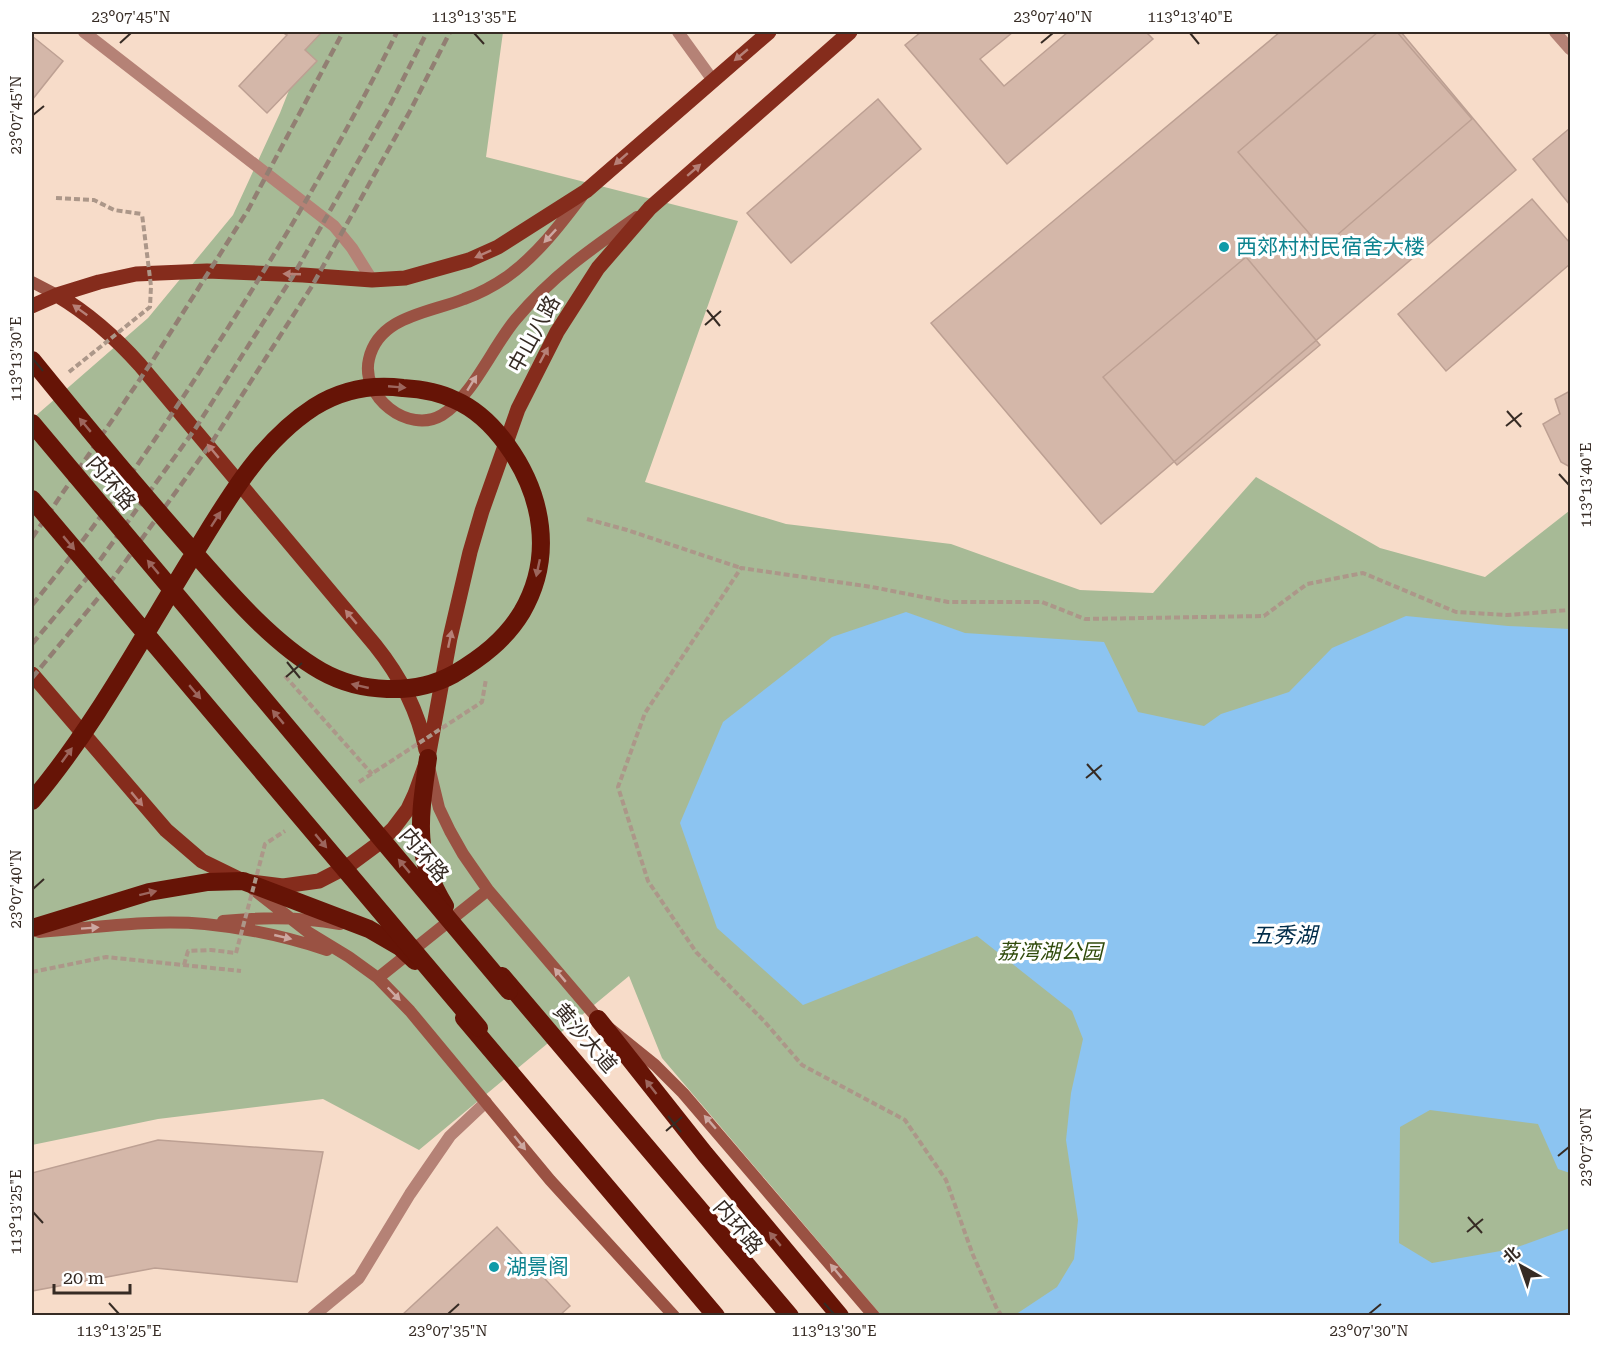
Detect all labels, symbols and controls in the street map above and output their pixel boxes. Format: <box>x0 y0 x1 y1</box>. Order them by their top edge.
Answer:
text: 23°07'45"N <box>91 8 171 26</box>
text: 113°13'35"E <box>431 8 517 26</box>
text: 23°07'40"N <box>1013 8 1093 26</box>
text: 113°13'40"E <box>1147 8 1233 26</box>
one-way arrow <box>733 49 749 62</box>
text: 23°07'45"N <box>7 75 25 155</box>
one-way arrow <box>613 153 629 166</box>
one-way arrow <box>686 164 701 177</box>
one-way arrow <box>543 229 557 244</box>
place label: 西郊村村民宿舍大楼 <box>1236 235 1425 259</box>
marker: 西郊村村民宿舍大楼 <box>1217 240 1231 254</box>
one-way arrow <box>474 250 492 260</box>
one-way arrow <box>282 270 301 279</box>
street label: 中山八路 <box>503 291 565 377</box>
one-way arrow <box>72 304 88 316</box>
text: 113°13'30"E <box>7 316 25 402</box>
one-way arrow <box>539 347 549 364</box>
one-way arrow <box>466 375 477 391</box>
one-way arrow <box>388 382 407 392</box>
one-way arrow <box>78 417 91 433</box>
text: 113°13'40"E <box>1577 442 1595 528</box>
one-way arrow <box>207 444 220 459</box>
street label: 内环路 <box>82 451 140 515</box>
one-way arrow <box>210 511 221 527</box>
one-way arrow <box>63 535 76 551</box>
one-way arrow <box>147 559 160 575</box>
one-way arrow <box>532 559 542 577</box>
one-way arrow <box>345 609 358 625</box>
one-way arrow <box>446 629 455 648</box>
one-way arrow <box>351 680 369 690</box>
one-way arrow <box>189 684 202 700</box>
one-way arrow <box>272 709 285 725</box>
one-way arrow <box>61 747 73 762</box>
one-way arrow <box>131 791 144 807</box>
street label: 内环路 <box>395 823 453 887</box>
one-way arrow <box>315 833 328 849</box>
text: 23°07'40"N <box>7 849 25 929</box>
one-way arrow <box>398 859 411 874</box>
one-way arrow <box>139 887 157 897</box>
one-way arrow <box>80 923 99 933</box>
water label: 五秀湖 <box>1251 923 1320 948</box>
one-way arrow <box>274 933 293 943</box>
park label: 荔湾湖公园 <box>998 940 1105 964</box>
one-way arrow <box>554 968 567 983</box>
one-way arrow <box>387 986 401 1001</box>
street label: 黄沙大道 <box>548 998 622 1078</box>
one-way arrow <box>644 1079 657 1095</box>
text: 23°07'30"N <box>1577 1107 1595 1187</box>
one-way arrow <box>704 1115 717 1130</box>
one-way arrow <box>513 1135 526 1150</box>
text: 113°13'25"E <box>7 1169 25 1255</box>
street label: 内环路 <box>709 1195 767 1259</box>
one-way arrow <box>769 1231 782 1247</box>
north arrow <box>1491 1236 1551 1296</box>
text: 北 <box>1499 1242 1524 1267</box>
place label: 湖景阁 <box>506 1255 569 1279</box>
scale bar <box>54 1257 130 1295</box>
marker: 湖景阁 <box>487 1260 501 1274</box>
one-way arrow <box>830 1264 843 1279</box>
text: 20 m <box>63 1267 104 1288</box>
text: 113°13'25"E <box>76 1322 162 1340</box>
text: 23°07'35"N <box>408 1322 488 1340</box>
text: 113°13'30"E <box>791 1322 877 1340</box>
text: 23°07'30"N <box>1329 1322 1409 1340</box>

